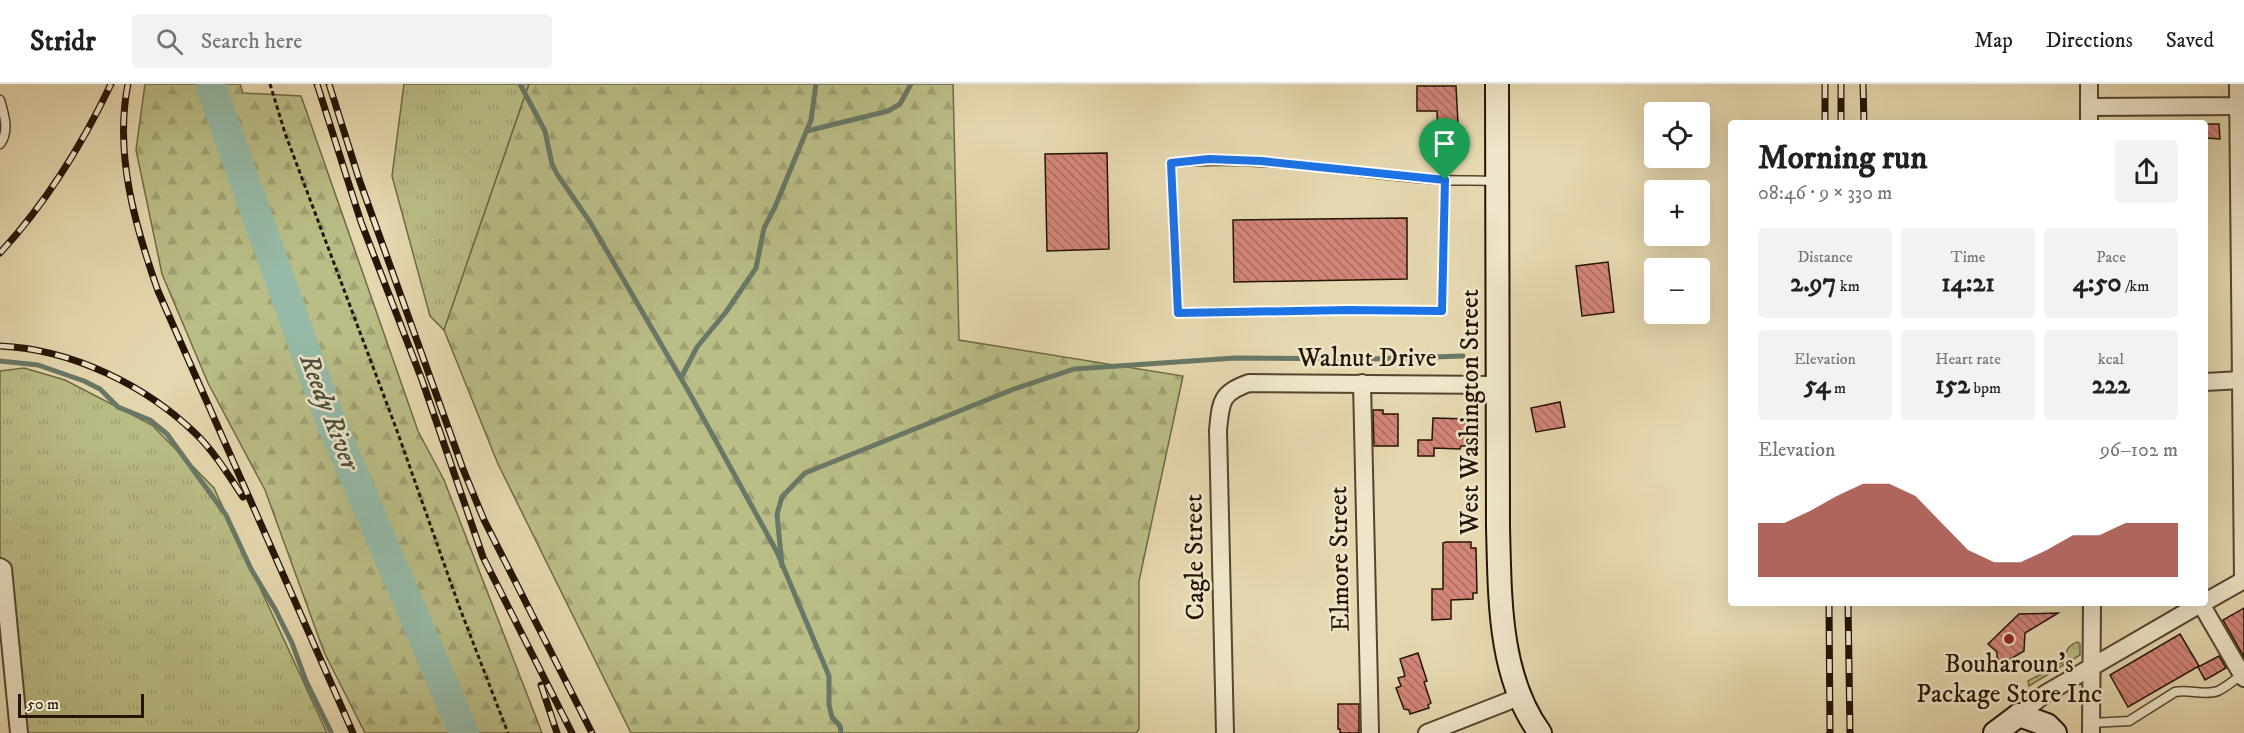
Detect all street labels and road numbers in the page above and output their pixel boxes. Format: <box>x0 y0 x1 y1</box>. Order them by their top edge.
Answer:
street label: West Washington Street <box>1454 289 1487 536</box>
street label: Walnut Drive <box>1297 342 1436 375</box>
street label: Elmore Street <box>1322 486 1358 632</box>
street label: Cagle Street <box>1177 493 1213 621</box>

